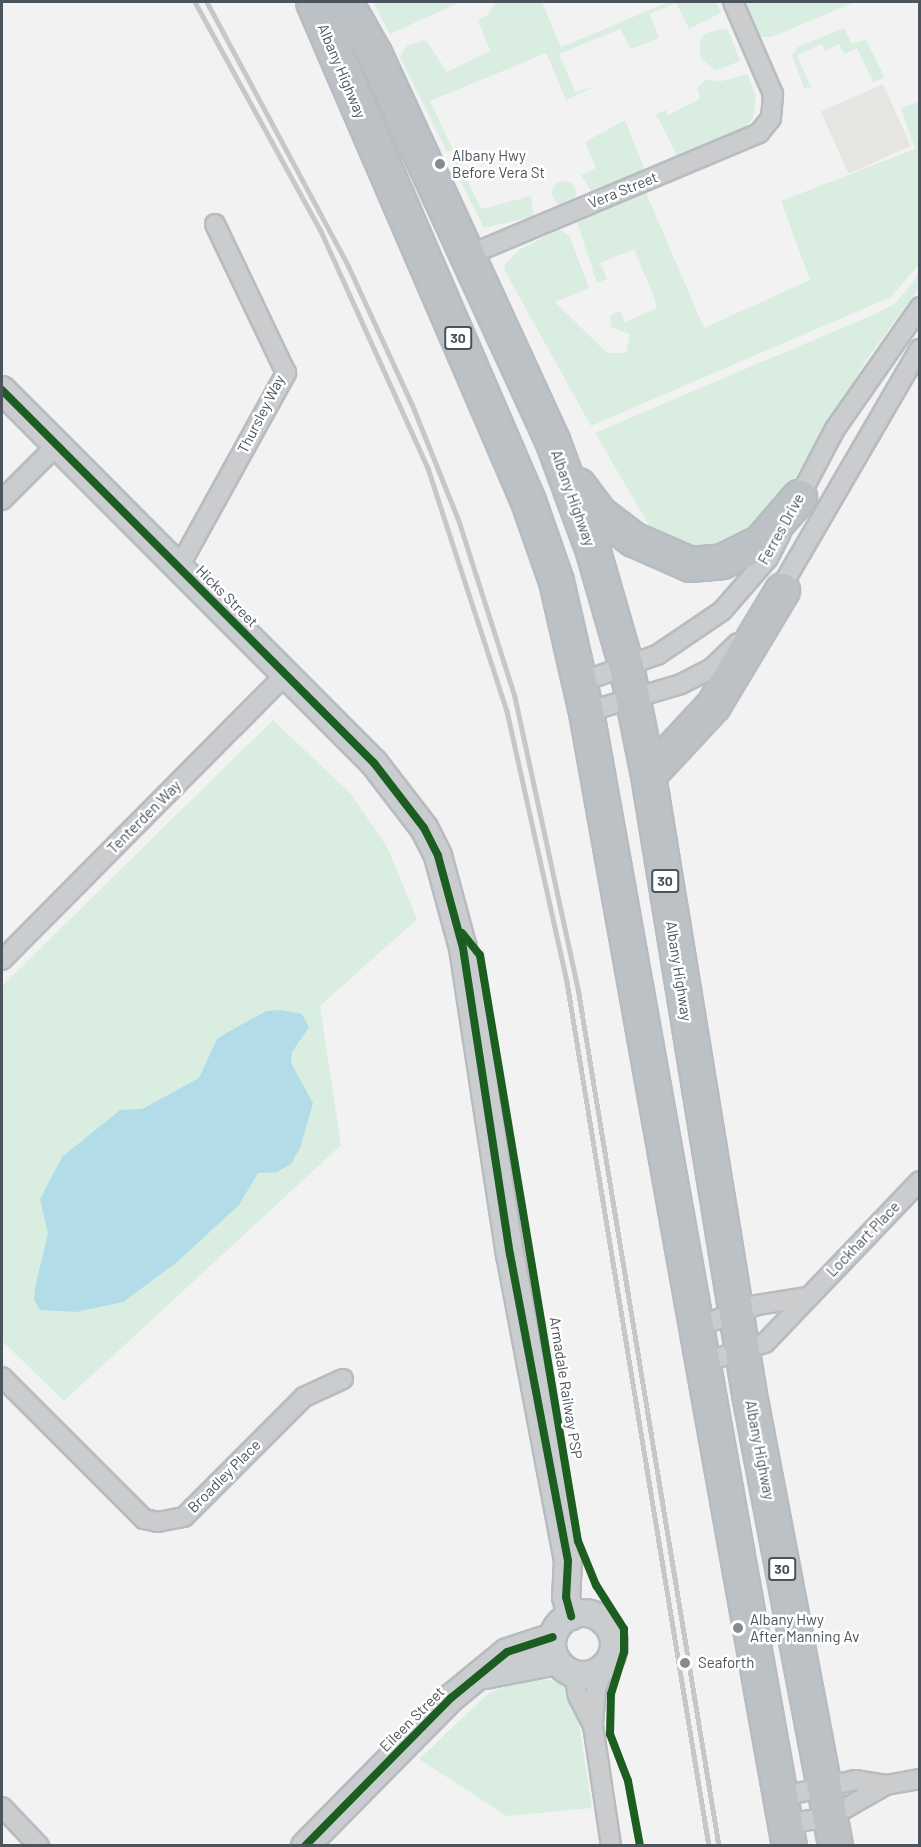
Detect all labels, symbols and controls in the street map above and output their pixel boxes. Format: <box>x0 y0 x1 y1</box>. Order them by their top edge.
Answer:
street label: Albany Highway <box>314 21 370 121</box>
place label: Albany Hwy Before Vera St <box>452 146 545 181</box>
marker: Albany Hwy Before Vera St <box>433 157 447 171</box>
street label: Vera Street <box>586 168 660 212</box>
road number: 30 <box>443 327 473 349</box>
street label: Thursley Way <box>234 372 288 456</box>
street label: Albany Highway <box>547 447 599 549</box>
street label: Ferres Drive <box>754 490 808 568</box>
street label: Hicks Street <box>192 561 262 631</box>
street label: Tenterden Way <box>104 777 184 857</box>
road number: 30 <box>650 870 680 892</box>
street label: Albany Highway <box>662 920 696 1022</box>
street label: Lockhart Place <box>823 1198 903 1280</box>
street label: Armadale Railway PSP <box>546 1316 586 1460</box>
street label: Albany Highway <box>742 1399 778 1501</box>
street label: Broadley Place <box>184 1436 264 1516</box>
road number: 30 <box>767 1558 797 1580</box>
place label: Albany Hwy After Manning Av <box>750 1610 859 1645</box>
marker: Albany Hwy After Manning Av <box>731 1621 745 1635</box>
marker: Seaforth <box>676 1654 694 1672</box>
place label: Seaforth <box>698 1654 754 1672</box>
street label: Eileen Street <box>376 1683 448 1755</box>

